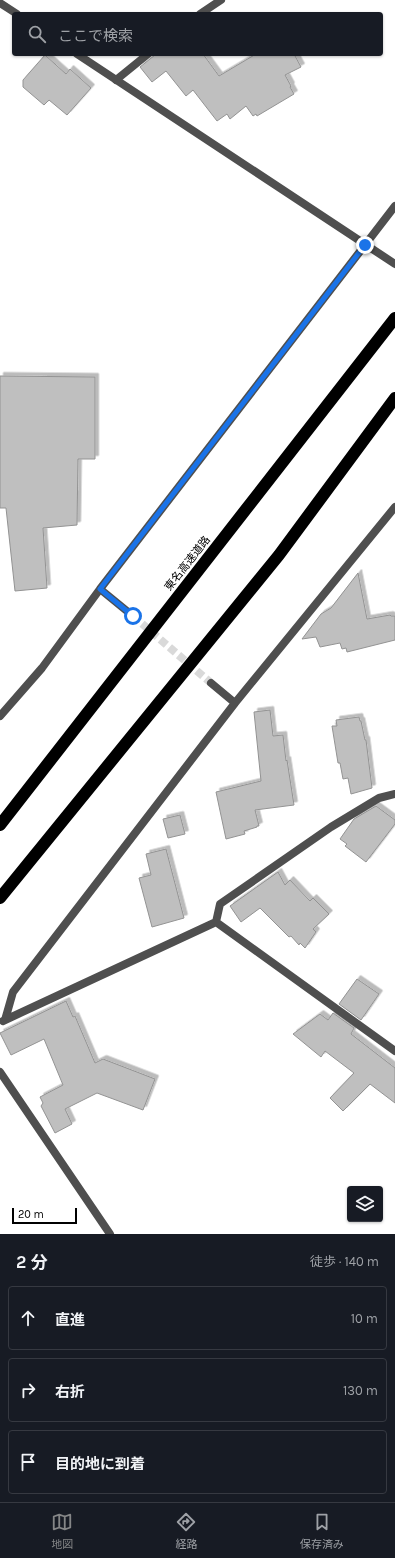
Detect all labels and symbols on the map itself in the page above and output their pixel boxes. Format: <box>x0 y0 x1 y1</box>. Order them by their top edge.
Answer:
route end <box>356 236 374 254</box>
street label: 東名高速道路 <box>162 533 213 593</box>
route start <box>124 607 142 625</box>
scale bar <box>12 1206 77 1225</box>

